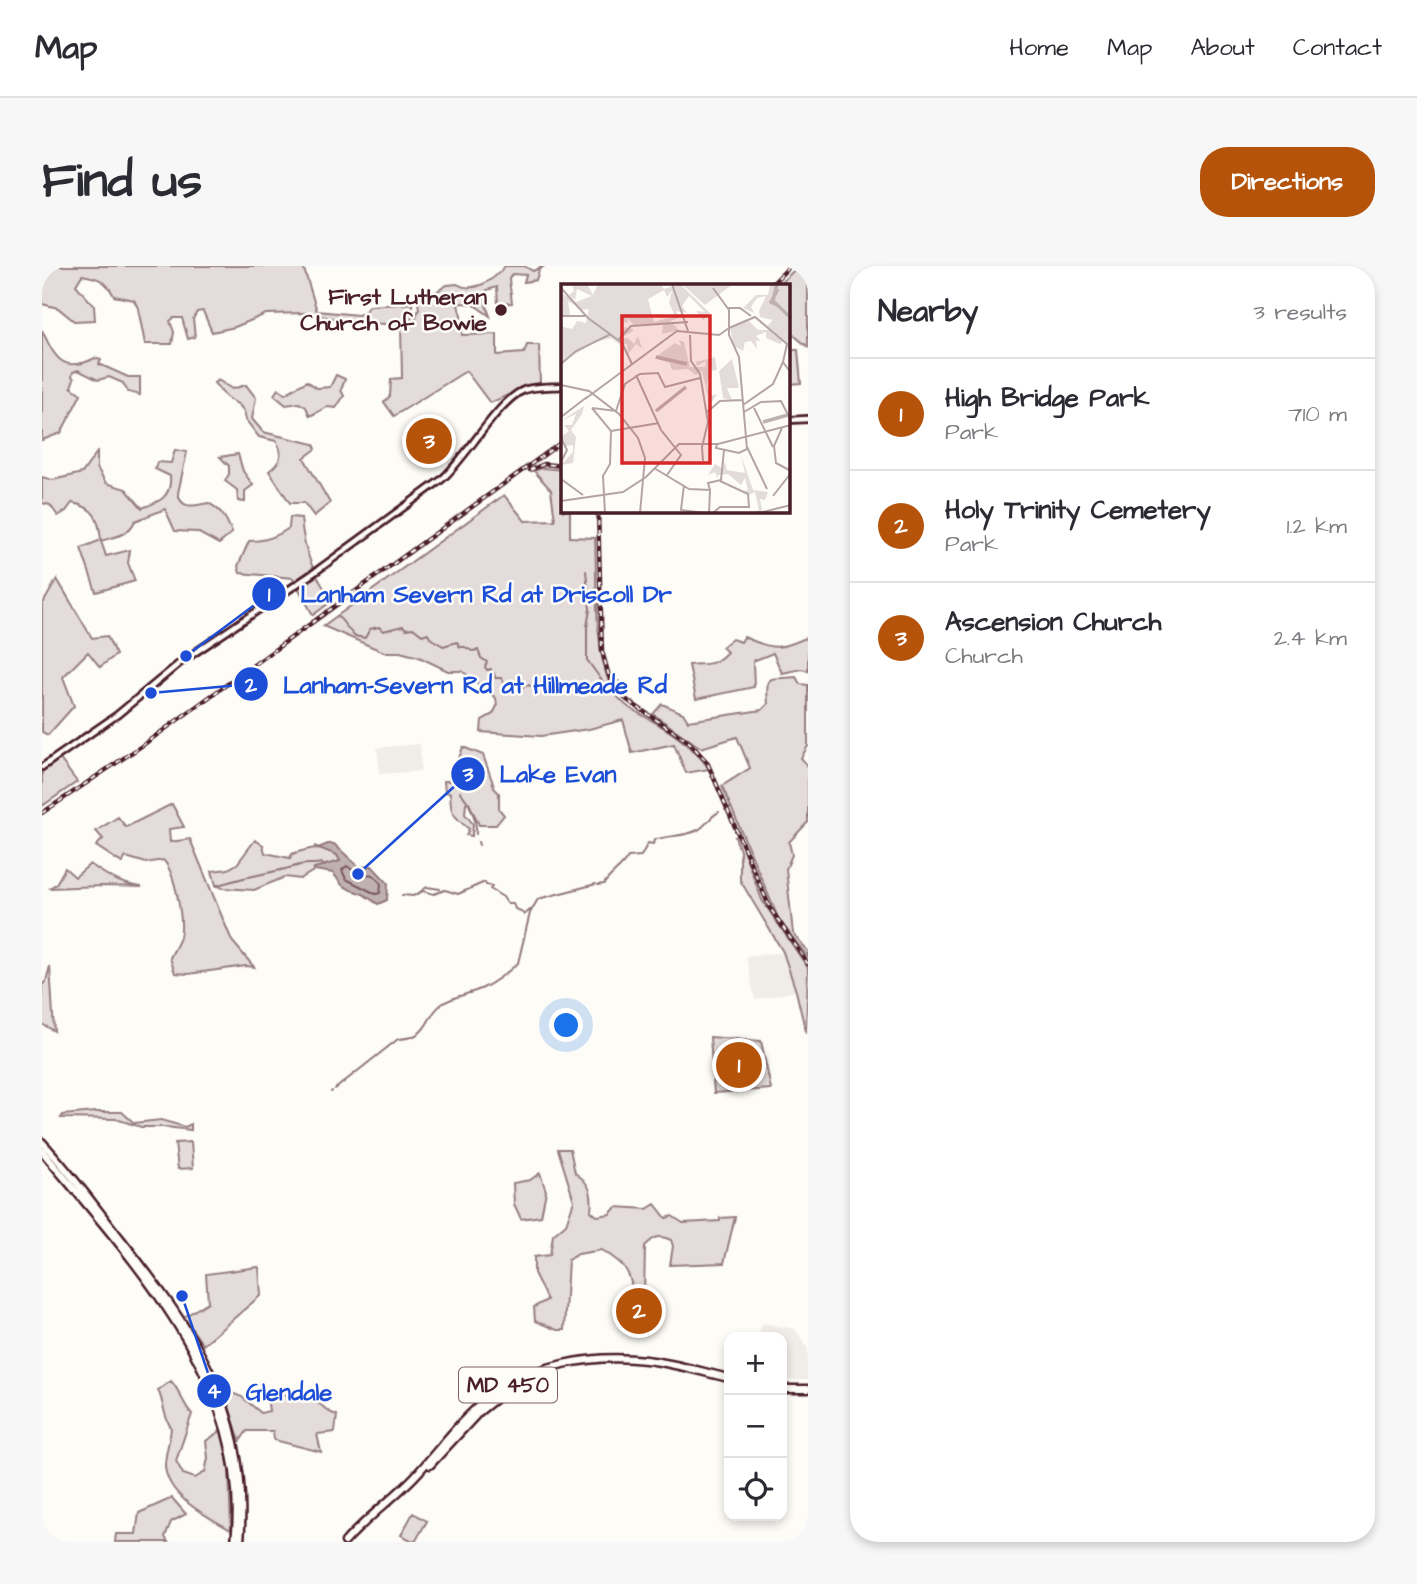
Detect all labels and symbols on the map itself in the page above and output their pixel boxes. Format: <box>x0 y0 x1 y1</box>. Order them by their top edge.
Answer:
place label: First Lutheran Church of Bowie <box>300 281 488 339</box>
inset map <box>561 284 790 513</box>
marker: First Lutheran Church of Bowie <box>493 302 509 318</box>
pin: 3 <box>406 415 452 467</box>
callout: Lanham Severn Rd at Driscoll Dr <box>252 572 686 617</box>
text: Lanham Severn Rd at Driscoll Dr <box>300 578 673 612</box>
text: 1 <box>268 580 271 609</box>
callout: Lanham-Severn Rd at Hillmeade Rd <box>234 662 681 707</box>
text: Lanham-Severn Rd at Hillmeade Rd <box>283 669 668 703</box>
text: 2 <box>244 671 258 700</box>
callout: Lake Evan <box>450 751 630 796</box>
text: Lake Evan <box>499 758 617 792</box>
text: 3 <box>462 760 474 789</box>
your location <box>549 1008 583 1042</box>
pin: 1 <box>716 1039 762 1091</box>
pin: 2 <box>616 1285 662 1337</box>
road number: MD 450 <box>459 1368 557 1402</box>
callout: Glendale <box>197 1369 346 1414</box>
text: Glendale <box>246 1376 332 1410</box>
text: 4 <box>207 1377 222 1406</box>

